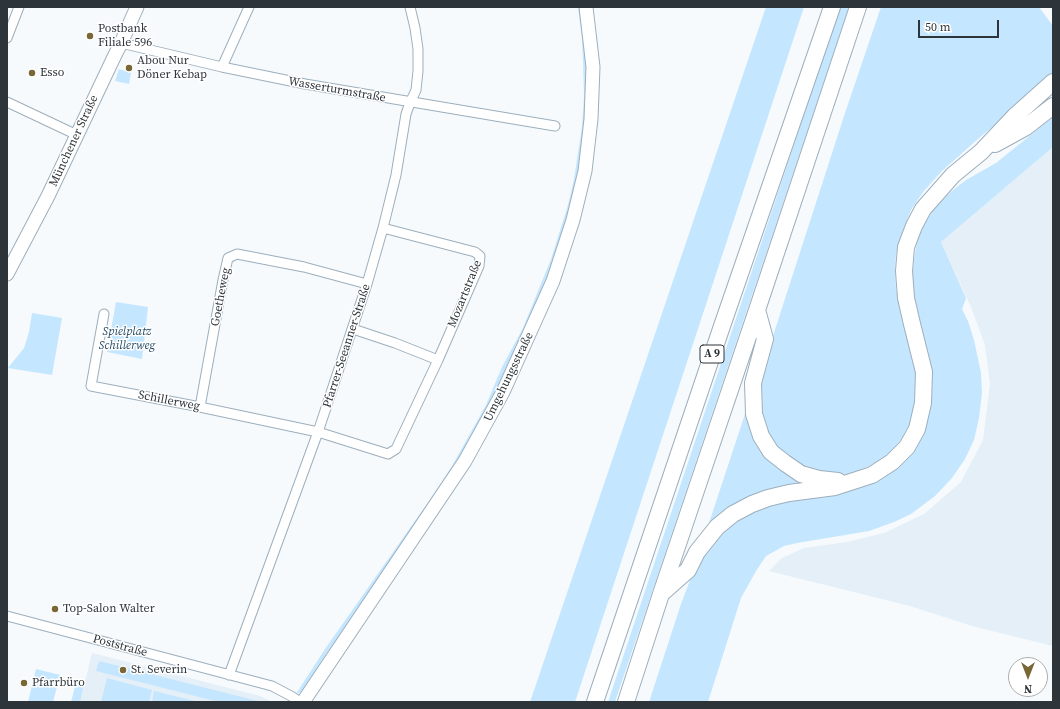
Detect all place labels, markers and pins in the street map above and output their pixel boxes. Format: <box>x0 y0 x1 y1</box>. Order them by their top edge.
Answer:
place label: Postbank Filiale 596 <box>98 22 152 50</box>
marker: Postbank Filiale 596 <box>85 31 95 41</box>
place label: Abou Nur Döner Kebap <box>137 54 207 82</box>
marker: Abou Nur Döner Kebap <box>124 63 134 73</box>
place label: Esso <box>40 66 64 80</box>
marker: Esso <box>27 68 37 78</box>
place label: Top-Salon Walter <box>63 602 155 616</box>
marker: Top-Salon Walter <box>50 604 60 614</box>
place label: St. Severin <box>131 663 187 677</box>
marker: St. Severin <box>118 665 128 675</box>
place label: Pfarrbüro <box>32 676 85 690</box>
marker: Pfarrbüro <box>19 678 29 688</box>

